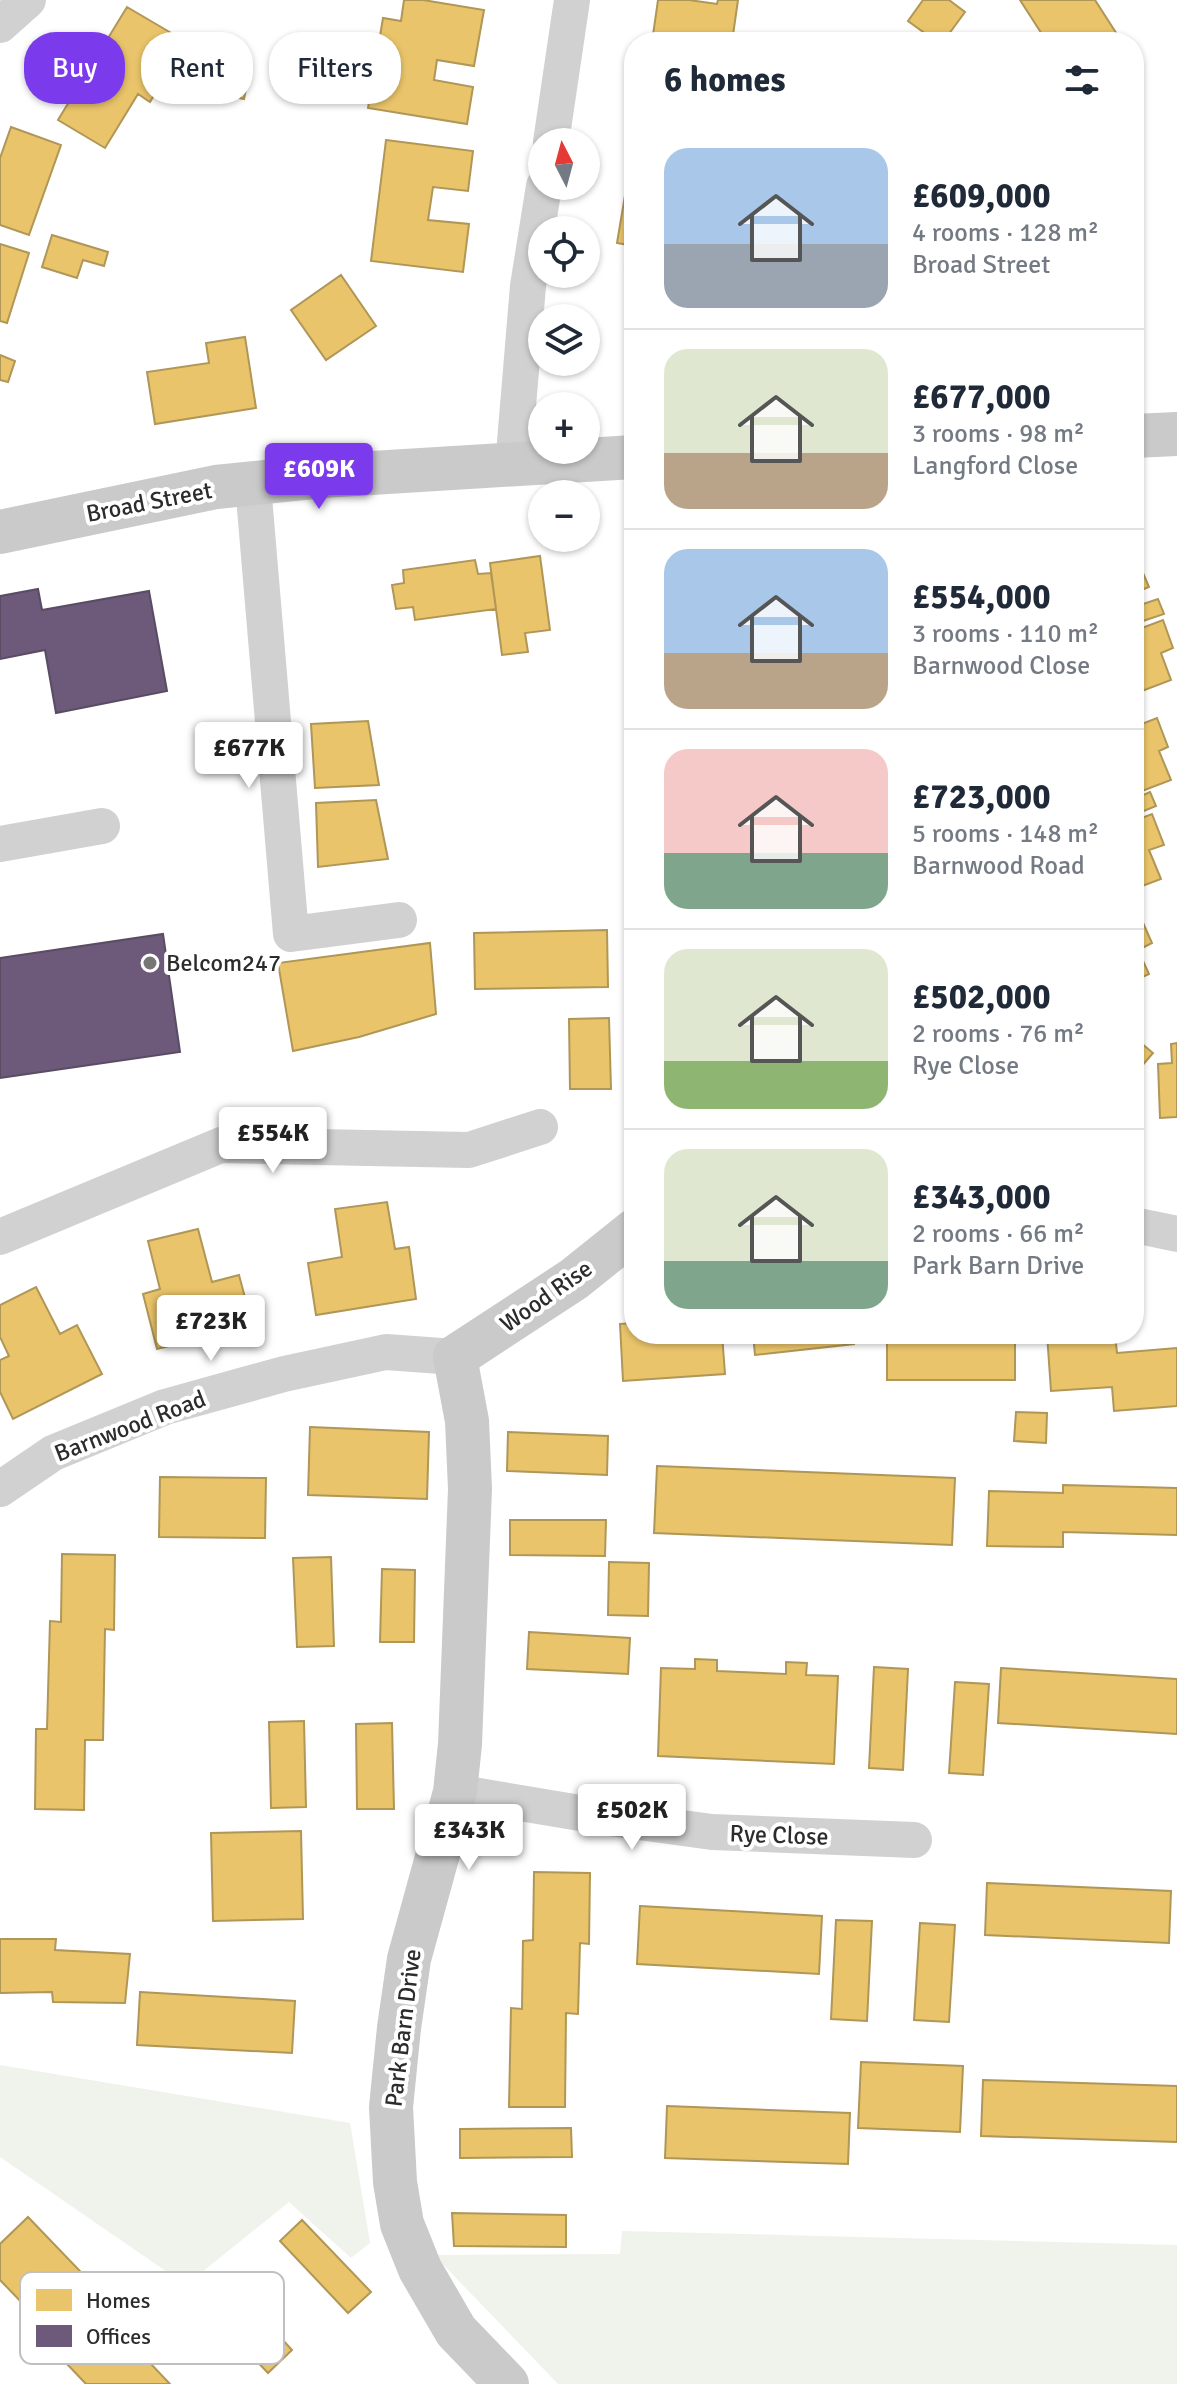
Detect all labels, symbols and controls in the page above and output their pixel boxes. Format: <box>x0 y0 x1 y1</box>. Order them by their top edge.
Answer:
chip: Buy <box>24 32 125 104</box>
chip: Rent <box>141 32 253 104</box>
chip: Filters <box>269 32 401 104</box>
icon: filters <box>1060 58 1104 102</box>
text: 6 homes <box>664 59 785 101</box>
north arrow <box>528 128 600 200</box>
map controls <box>528 128 600 552</box>
text: £609,000 <box>912 175 1051 217</box>
icon: home <box>728 180 824 276</box>
button: locate <box>528 216 600 288</box>
text: 4 rooms · 128 m² <box>912 217 1099 249</box>
text: Broad Street <box>912 249 1050 281</box>
button: layers <box>528 304 600 376</box>
text: £677,000 <box>912 376 1051 418</box>
icon: home <box>728 381 824 477</box>
button: + <box>528 392 600 464</box>
text: 3 rooms · 98 m² <box>912 418 1085 450</box>
pin: £609K <box>263 443 375 511</box>
text: Langford Close <box>912 450 1078 482</box>
text: £609K <box>283 453 355 485</box>
street label: Broad Street <box>83 475 215 529</box>
button: − <box>528 480 600 552</box>
text: £554,000 <box>912 576 1051 618</box>
icon: home <box>728 581 824 677</box>
text: 3 rooms · 110 m² <box>912 618 1099 650</box>
text: Barnwood Close <box>912 650 1090 682</box>
pin: £677K <box>193 722 305 790</box>
text: £677K <box>213 732 285 764</box>
text: £723,000 <box>912 776 1051 818</box>
icon: home <box>728 781 824 877</box>
text: 5 rooms · 148 m² <box>912 818 1099 850</box>
text: Barnwood Road <box>912 850 1085 882</box>
place label: Belcom247 <box>166 948 281 978</box>
marker: Belcom247 <box>141 954 159 972</box>
text: £502,000 <box>912 976 1051 1018</box>
icon: home <box>728 981 824 1077</box>
text: 2 rooms · 76 m² <box>912 1018 1085 1050</box>
text: Rye Close <box>912 1050 1019 1082</box>
pin: £554K <box>217 1107 329 1175</box>
text: £554K <box>237 1117 309 1149</box>
text: £343,000 <box>912 1176 1051 1218</box>
icon: home <box>728 1181 824 1277</box>
text: 2 rooms · 66 m² <box>912 1218 1085 1250</box>
text: Park Barn Drive <box>912 1250 1084 1282</box>
street label: Wood Rise <box>494 1253 598 1339</box>
pin: £723K <box>155 1295 267 1363</box>
text: £723K <box>175 1305 247 1337</box>
street label: Barnwood Road <box>50 1383 210 1469</box>
pin: £502K <box>576 1784 688 1852</box>
text: £502K <box>596 1794 668 1826</box>
pin: £343K <box>413 1804 525 1872</box>
text: £343K <box>433 1814 505 1846</box>
street label: Rye Close <box>729 1818 829 1852</box>
street label: Park Barn Drive <box>378 1947 428 2109</box>
legend <box>20 2272 284 2364</box>
text: Homes <box>86 2287 150 2314</box>
text: Offices <box>86 2323 151 2350</box>

